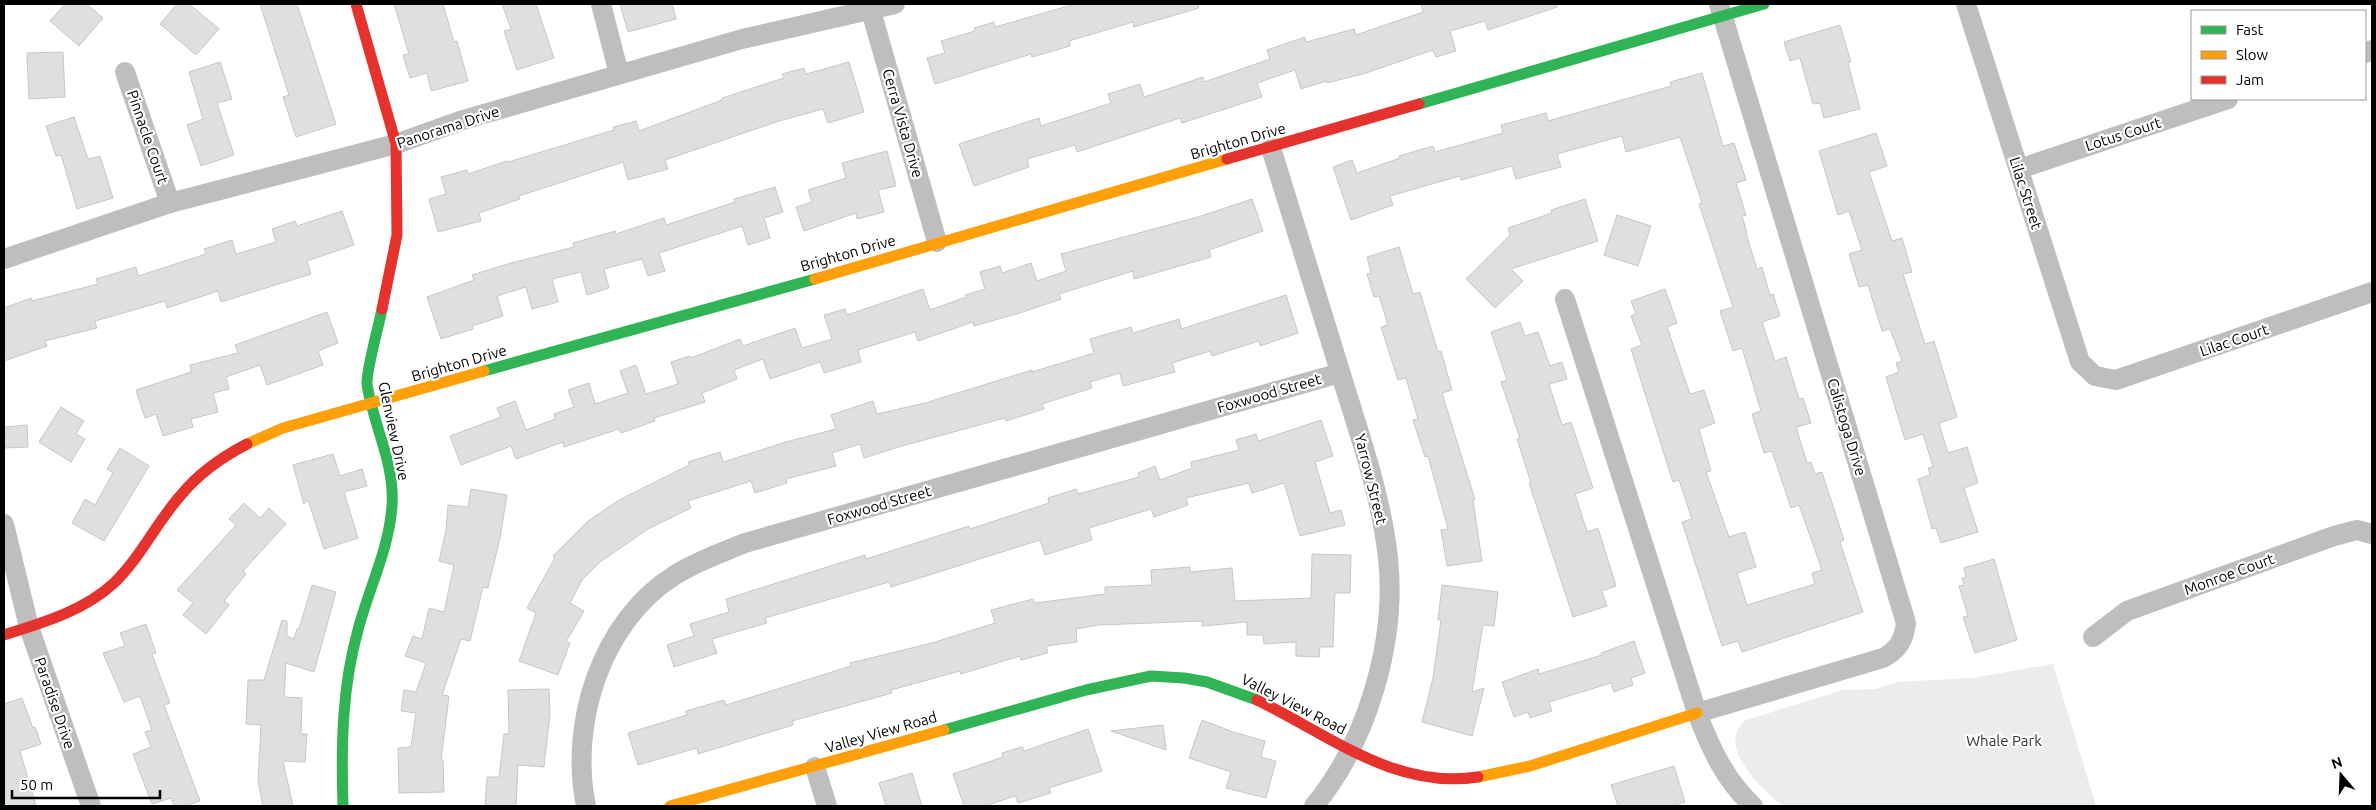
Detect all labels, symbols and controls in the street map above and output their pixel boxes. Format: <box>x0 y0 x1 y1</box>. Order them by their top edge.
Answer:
legend <box>2191 10 2366 100</box>
text: Fast <box>2236 21 2264 38</box>
text: Slow <box>2236 46 2269 63</box>
street label: Cerra Vista Drive <box>879 67 927 179</box>
text: Jam <box>2236 71 2264 88</box>
street label: Pinnacle Court <box>124 88 172 186</box>
street label: Panorama Drive <box>395 102 501 152</box>
street label: Lotus Court <box>2083 114 2163 154</box>
street label: Brighton Drive <box>1188 119 1288 163</box>
street label: Lilac Street <box>2006 155 2046 232</box>
street label: Brighton Drive <box>798 231 898 275</box>
street label: Lilac Court <box>2197 320 2271 360</box>
street label: Brighton Drive <box>409 341 509 385</box>
street label: Foxwood Street <box>1215 370 1323 416</box>
street label: Calistoga Drive <box>1824 376 1870 478</box>
street label: Glenview Drive <box>375 380 413 482</box>
street label: Yarrow Street <box>1352 432 1391 526</box>
street label: Foxwood Street <box>825 482 933 528</box>
street label: Monroe Court <box>2182 550 2276 598</box>
street label: Paradise Drive <box>31 655 79 751</box>
street label: Valley View Road <box>1239 670 1349 738</box>
street label: Valley View Road <box>823 708 939 756</box>
park label: Whale Park <box>1966 732 2042 749</box>
north arrow <box>2316 750 2366 800</box>
text: N <box>2329 753 2344 772</box>
scale bar <box>12 768 160 800</box>
text: 50 m <box>20 776 53 793</box>

